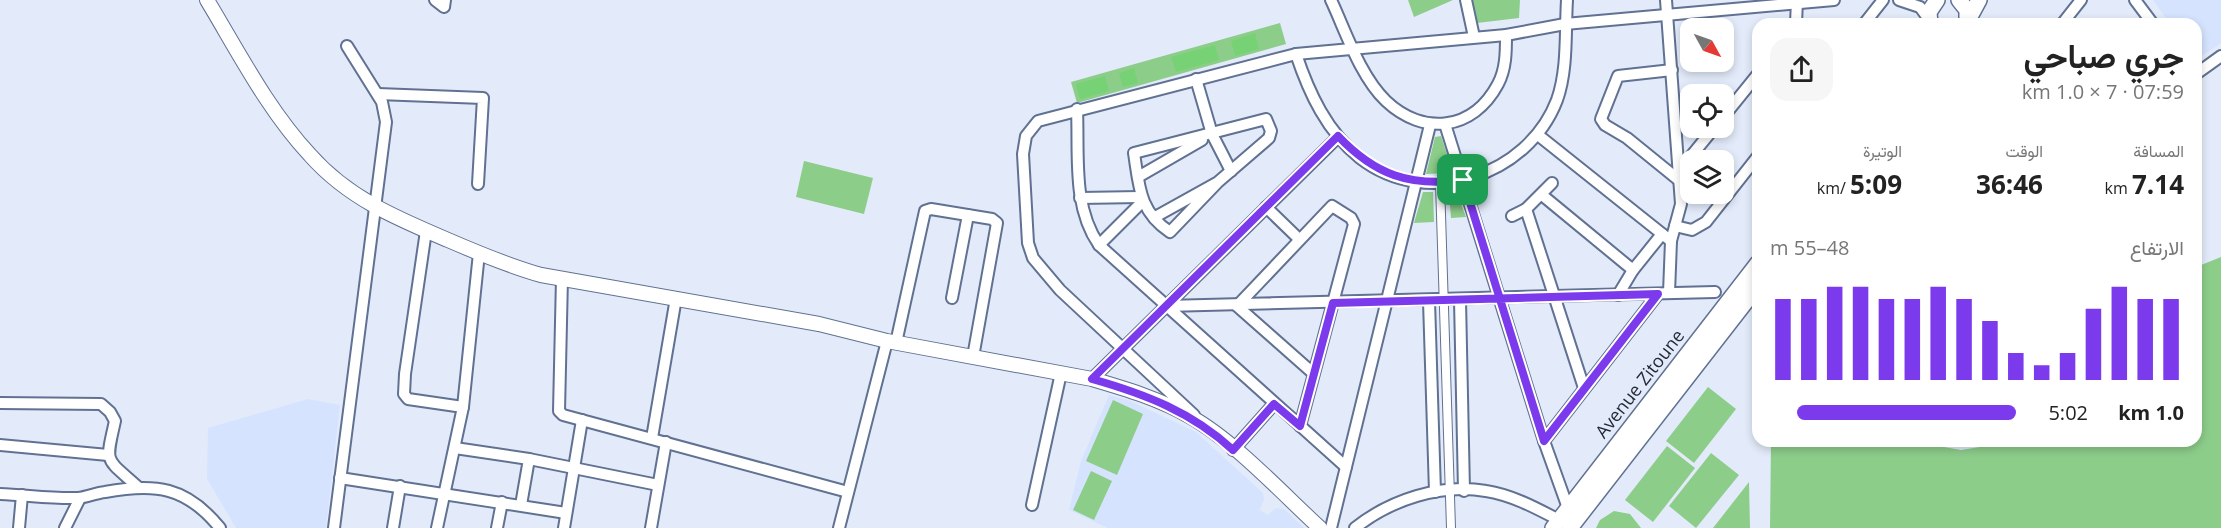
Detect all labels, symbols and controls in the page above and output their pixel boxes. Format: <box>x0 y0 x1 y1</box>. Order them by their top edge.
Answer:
north arrow <box>1680 18 1734 72</box>
map controls <box>1680 18 1734 204</box>
text: جري صباحي <box>2023 33 2184 78</box>
button: share <box>1770 38 1833 101</box>
text: 07:59 · 7 × 1.0 km <box>2022 78 2184 105</box>
button: locate <box>1680 84 1734 138</box>
text: الوتيرة <box>1863 140 1902 162</box>
text: الوقت <box>2005 140 2043 162</box>
text: المسافة <box>2133 140 2184 162</box>
button: layers <box>1680 150 1734 204</box>
pin <box>1437 154 1488 205</box>
icon: arrive <box>1446 163 1479 196</box>
text: 5:09 <box>1850 166 1902 202</box>
text: 36:46 <box>1976 166 2043 202</box>
text: 7.14 <box>2132 166 2184 202</box>
text: /km <box>1817 177 1850 199</box>
text: km <box>2105 177 2132 199</box>
text: 48–55 m <box>1770 234 1849 261</box>
text: الارتفاع <box>2130 234 2184 261</box>
street label: Avenue Zitoune <box>1589 324 1689 443</box>
text: 5:02 <box>2048 399 2088 426</box>
text: 1.0 km <box>2118 399 2184 426</box>

